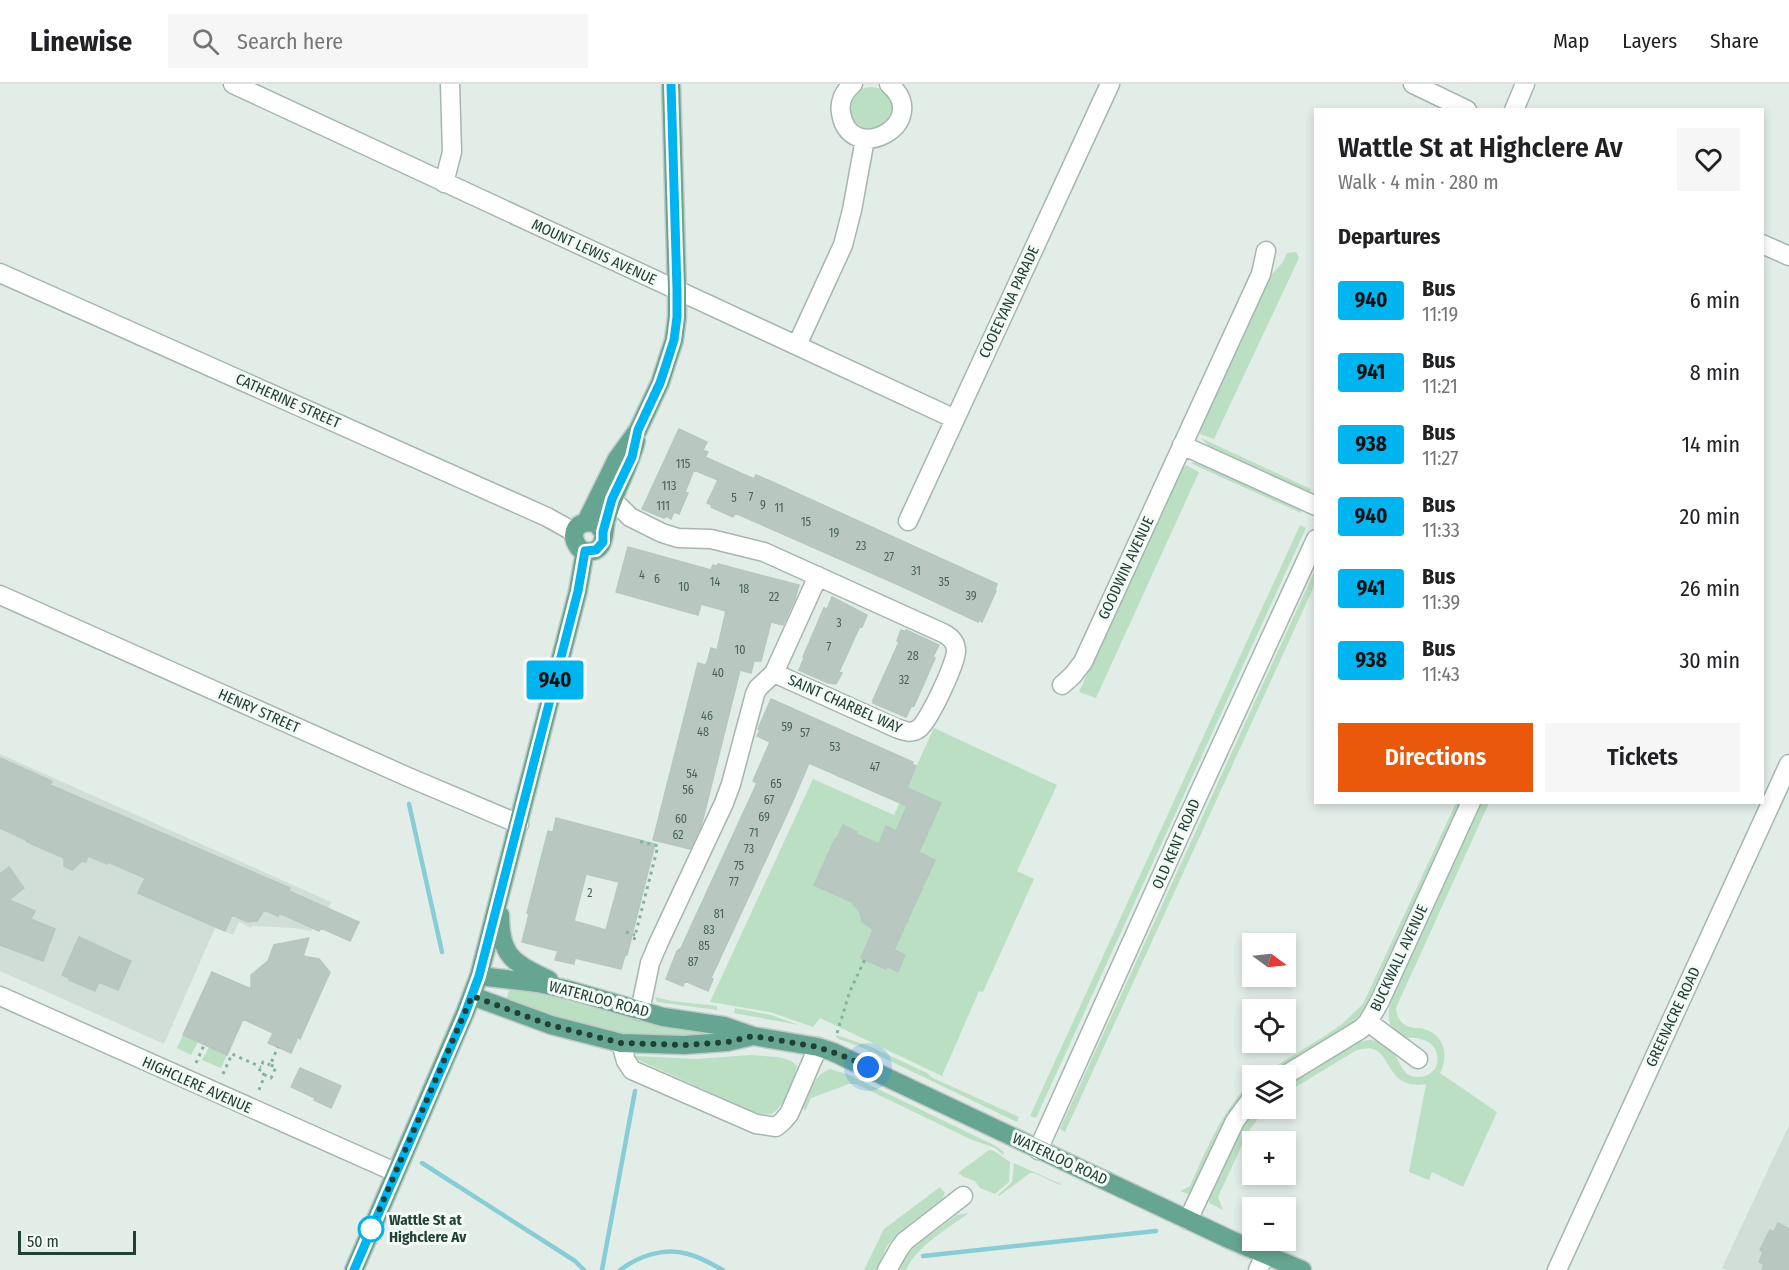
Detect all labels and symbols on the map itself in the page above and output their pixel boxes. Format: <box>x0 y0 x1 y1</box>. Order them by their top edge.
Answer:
street label: MOUNT LEWIS AVENUE <box>529 215 659 289</box>
street label: COOEEYANA PARADE <box>975 243 1043 361</box>
street label: CATHERINE STREET <box>233 370 343 432</box>
house number: 115 <box>676 457 691 471</box>
house number: 113 <box>662 479 676 493</box>
house number: 7 <box>749 490 754 504</box>
house number: 5 <box>731 491 737 505</box>
house number: 9 <box>760 498 766 512</box>
house number: 111 <box>656 499 670 513</box>
house number: 11 <box>774 501 784 515</box>
street label: GOODWIN AVENUE <box>1094 514 1158 622</box>
house number: 15 <box>801 515 812 529</box>
house number: 19 <box>829 526 839 540</box>
house number: 23 <box>856 539 866 553</box>
house number: 27 <box>884 550 894 564</box>
house number: 31 <box>911 564 921 578</box>
house number: 4 <box>639 568 645 582</box>
house number: 6 <box>654 572 660 586</box>
house number: 14 <box>710 575 720 589</box>
house number: 35 <box>939 575 950 589</box>
house number: 10 <box>679 580 689 594</box>
house number: 18 <box>739 582 749 596</box>
house number: 39 <box>965 589 977 603</box>
house number: 22 <box>769 590 779 604</box>
house number: 3 <box>836 616 842 630</box>
house number: 7 <box>827 640 832 654</box>
house number: 10 <box>735 643 745 657</box>
house number: 28 <box>907 649 919 663</box>
line badge: 940 <box>520 660 590 700</box>
house number: 40 <box>712 666 724 680</box>
street label: SAINT CHARBEL WAY <box>785 671 905 737</box>
house number: 32 <box>899 673 909 687</box>
street label: HENRY STREET <box>215 685 303 737</box>
house number: 46 <box>701 709 713 723</box>
house number: 59 <box>781 720 793 734</box>
house number: 48 <box>697 725 709 739</box>
house number: 57 <box>800 726 810 740</box>
house number: 53 <box>830 740 840 754</box>
house number: 47 <box>870 760 880 774</box>
house number: 54 <box>686 767 698 781</box>
house number: 65 <box>770 777 782 791</box>
house number: 56 <box>682 783 694 797</box>
house number: 67 <box>764 793 774 807</box>
street label: OLD KENT ROAD <box>1148 796 1204 892</box>
house number: 69 <box>758 810 770 824</box>
house number: 60 <box>675 812 687 826</box>
house number: 71 <box>749 826 759 840</box>
house number: 62 <box>672 828 684 842</box>
house number: 73 <box>744 842 754 856</box>
house number: 75 <box>734 859 745 873</box>
house number: 77 <box>729 875 739 889</box>
house number: 2 <box>587 886 593 900</box>
street label: BUCKWALL AVENUE <box>1366 902 1432 1014</box>
house number: 81 <box>714 907 724 921</box>
house number: 83 <box>703 923 715 937</box>
north arrow <box>1242 933 1296 987</box>
house number: 85 <box>698 939 710 953</box>
house number: 87 <box>688 955 698 969</box>
street label: GREENACRE ROAD <box>1642 964 1704 1070</box>
street label: WATERLOO ROAD <box>547 977 651 1021</box>
your location <box>853 1052 883 1082</box>
street label: HIGHCLERE AVENUE <box>139 1053 255 1117</box>
street label: WATERLOO ROAD <box>1010 1129 1110 1189</box>
place label: Wattle St at Highclere Av <box>389 1211 467 1246</box>
marker: Wattle St at Highclere Av <box>358 1216 384 1242</box>
scale bar <box>18 1228 136 1256</box>

